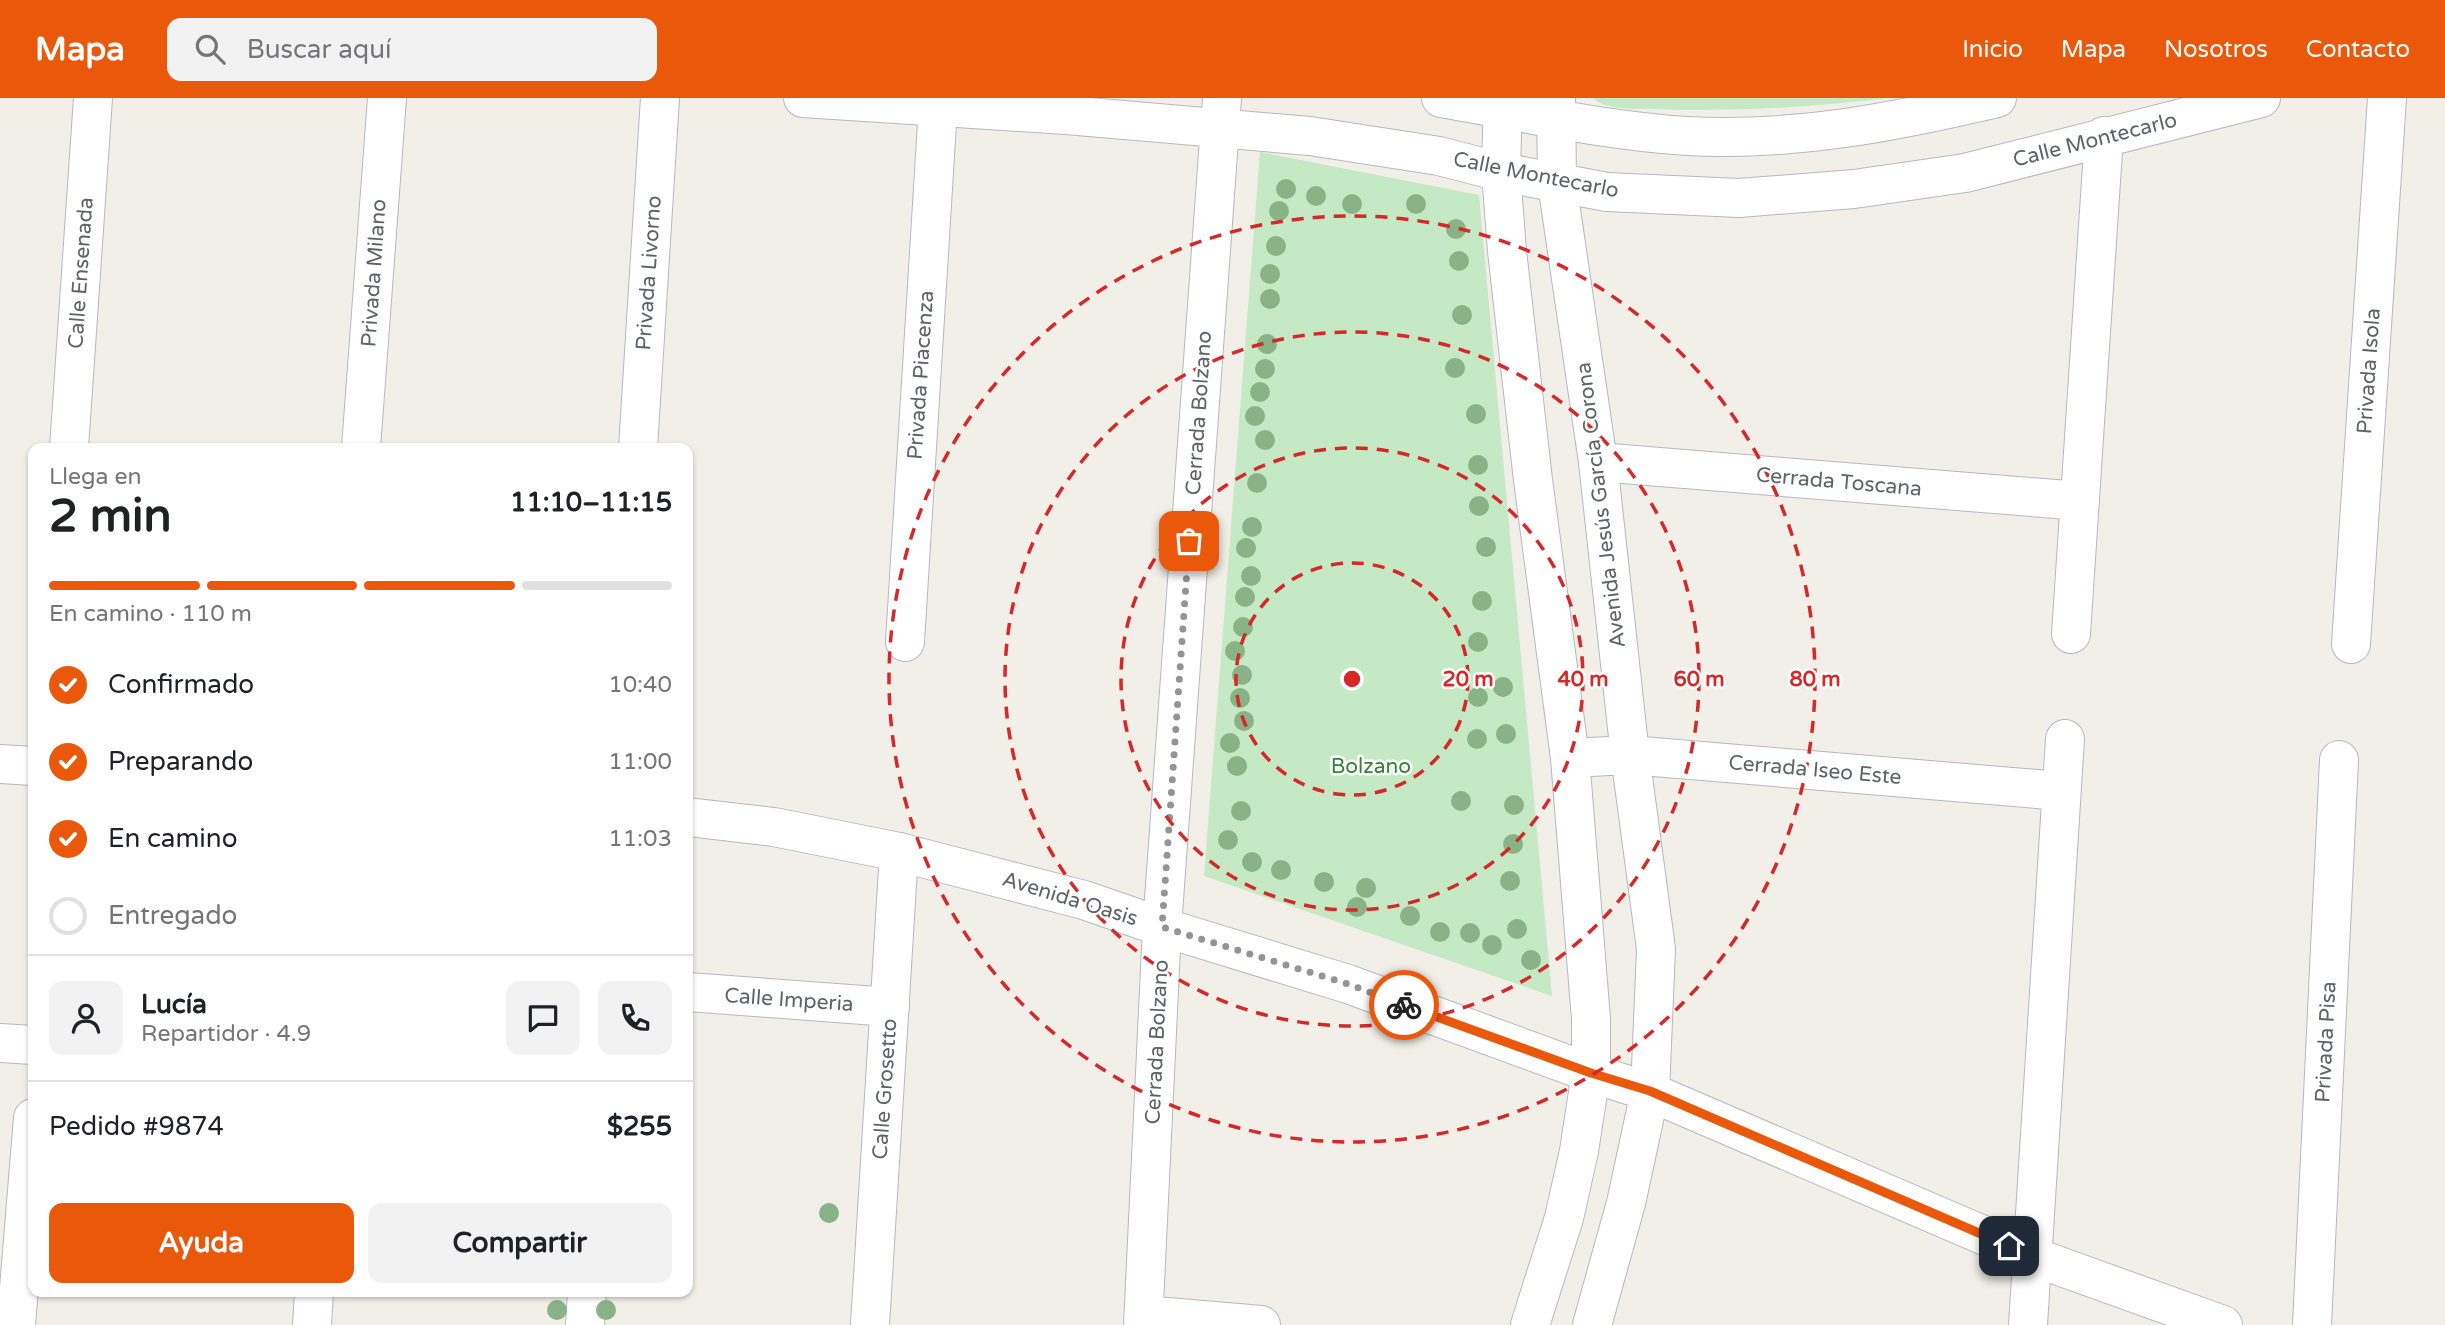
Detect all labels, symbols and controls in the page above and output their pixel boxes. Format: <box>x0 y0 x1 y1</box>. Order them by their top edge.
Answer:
search box <box>167 18 657 81</box>
text: Mapa <box>35 30 125 69</box>
icon: search <box>191 30 229 68</box>
text: Buscar aquí <box>247 34 391 65</box>
text: Inicio <box>1962 35 2023 64</box>
text: Mapa <box>2061 35 2126 64</box>
text: Nosotros <box>2164 35 2268 64</box>
text: Contacto <box>2306 35 2410 64</box>
street label: Calle Montecarlo <box>2010 108 2180 172</box>
street label: Calle Montecarlo <box>1451 147 1621 203</box>
street label: Privada Livorno <box>631 195 667 351</box>
street label: Calle Ensenada <box>63 196 99 350</box>
street label: Privada Milano <box>356 198 392 348</box>
street label: Privada Piacenza <box>903 290 939 460</box>
street label: Privada Isola <box>2352 307 2386 435</box>
street label: Cerrada Bolzano <box>1181 330 1217 496</box>
street label: Avenida Jesús García Corona <box>1571 361 1631 649</box>
street label: Cerrada Toscana <box>1755 462 1923 502</box>
text: Llega en <box>49 463 141 491</box>
text: 11:10–11:15 <box>510 487 672 518</box>
text: 2 min <box>49 489 172 544</box>
pin <box>1159 511 1219 571</box>
icon: bag <box>1170 522 1208 560</box>
text: En camino · 110 m <box>49 600 252 628</box>
icon: check <box>49 666 87 704</box>
centre of rings <box>1340 667 1364 691</box>
text: 20 m <box>1442 667 1494 692</box>
text: 40 m <box>1557 667 1609 692</box>
text: 60 m <box>1673 667 1725 692</box>
text: 80 m <box>1789 667 1841 692</box>
text: Confirmado <box>108 669 254 700</box>
text: 10:40 <box>608 671 672 699</box>
icon: check <box>49 743 87 781</box>
text: Preparando <box>108 746 253 777</box>
text: 11:00 <box>608 748 672 776</box>
street label: Cerrada Iseo Este <box>1727 750 1903 790</box>
park label: Bolzano <box>1331 754 1411 779</box>
icon: check <box>49 820 87 858</box>
text: En camino <box>108 823 237 854</box>
text: 11:03 <box>608 825 672 853</box>
street label: Avenida Oasis <box>999 867 1141 931</box>
text: Entregado <box>108 900 237 931</box>
street label: Cerrada Bolzano <box>1140 959 1174 1125</box>
courier <box>1369 970 1439 1040</box>
button: person <box>49 981 123 1055</box>
button: chat <box>506 981 580 1055</box>
button: phone <box>598 981 672 1055</box>
street label: Privada Pisa <box>2310 981 2342 1103</box>
street label: Calle Imperia <box>724 983 854 1017</box>
icon: bike <box>1385 986 1423 1024</box>
text: Lucía <box>141 989 207 1020</box>
street label: Calle Grosetto <box>868 1018 902 1160</box>
text: Repartidor · 4.9 <box>141 1020 311 1048</box>
text: Pedido #9874 <box>49 1111 224 1142</box>
text: $255 <box>607 1111 672 1142</box>
button: Ayuda <box>49 1203 354 1283</box>
button: Compartir <box>368 1203 672 1283</box>
pin <box>1979 1216 2039 1276</box>
icon: home <box>1990 1227 2028 1265</box>

